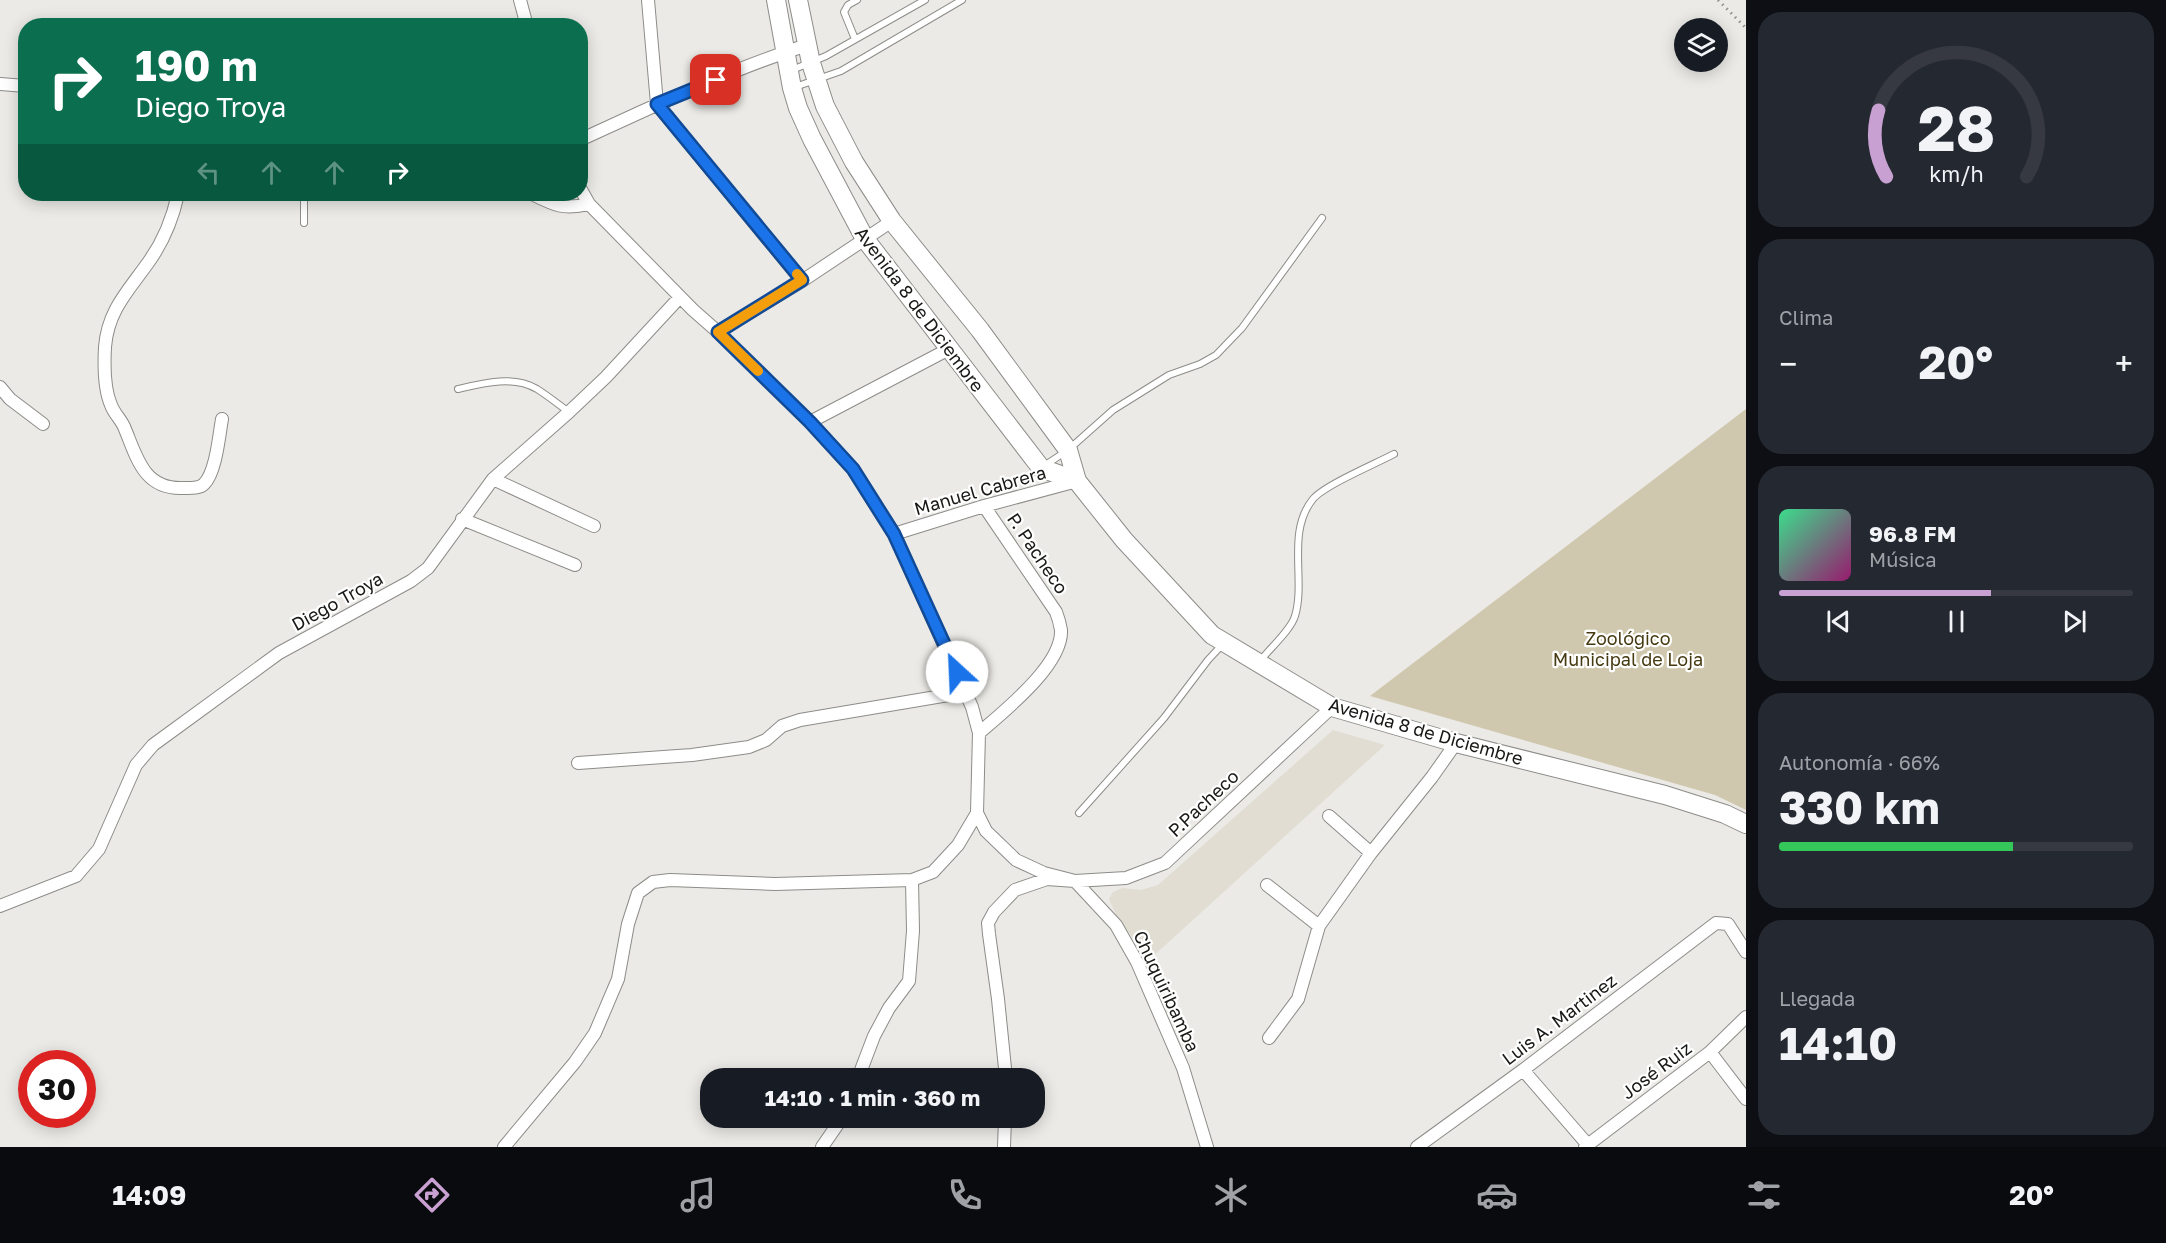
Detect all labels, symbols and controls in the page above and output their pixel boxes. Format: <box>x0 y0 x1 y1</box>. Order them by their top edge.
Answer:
map controls <box>1674 18 1728 72</box>
button: layers <box>1674 18 1728 72</box>
text: 190 m <box>135 40 258 90</box>
icon: right <box>36 42 114 120</box>
pin <box>690 54 741 105</box>
icon: arrive <box>699 63 732 96</box>
text: 28 <box>1917 90 1995 165</box>
text: Diego Troya <box>135 91 286 123</box>
icon: left <box>192 156 225 189</box>
icon: ahead <box>255 156 288 189</box>
icon: ahead <box>318 156 351 189</box>
icon: right <box>381 156 414 189</box>
text: km/h <box>1929 161 1983 187</box>
street label: Avenida 8 de Diciembre <box>851 222 989 396</box>
text: Clima <box>1779 305 1833 329</box>
text: 20° <box>1919 335 1993 389</box>
text: − <box>1779 344 1797 383</box>
text: + <box>2115 344 2133 383</box>
street label: Manuel Cabrera <box>912 461 1048 519</box>
street label: P. Pacheco <box>1003 508 1073 598</box>
text: 96.8 FM <box>1869 520 1956 547</box>
text: Música <box>1869 547 1936 571</box>
street label: Diego Troya <box>288 567 386 635</box>
icon: previous <box>1822 605 1855 638</box>
icon: pause <box>1940 605 1973 638</box>
icon: next <box>2058 605 2091 638</box>
park label: Zoológico Municipal de Loja <box>1553 627 1703 670</box>
position arrow <box>925 640 989 704</box>
street label: Avenida 8 de Diciembre <box>1326 693 1526 769</box>
text: Autonomía · 66% <box>1779 750 1940 774</box>
street label: P.Pacheco <box>1163 765 1243 841</box>
text: 330 km <box>1779 780 1940 834</box>
street label: Chuquiribamba <box>1129 927 1205 1055</box>
street label: Luis A. Martinez <box>1497 969 1621 1069</box>
text: Llegada <box>1779 986 1855 1010</box>
text: 14:10 <box>1779 1016 1897 1070</box>
street label: José Ruiz <box>1617 1037 1695 1103</box>
speed limit sign: 30 <box>18 1050 96 1128</box>
text: 14:10 · 1 min · 360 m <box>765 1084 980 1111</box>
icon: directions <box>411 1174 453 1216</box>
icon: music <box>677 1174 719 1216</box>
icon: phone <box>944 1174 986 1216</box>
icon: climate <box>1210 1174 1252 1216</box>
icon: car <box>1476 1174 1518 1216</box>
icon: filters <box>1743 1174 1785 1216</box>
text: 14:09 <box>112 1179 186 1211</box>
text: 20° <box>2009 1179 2054 1211</box>

